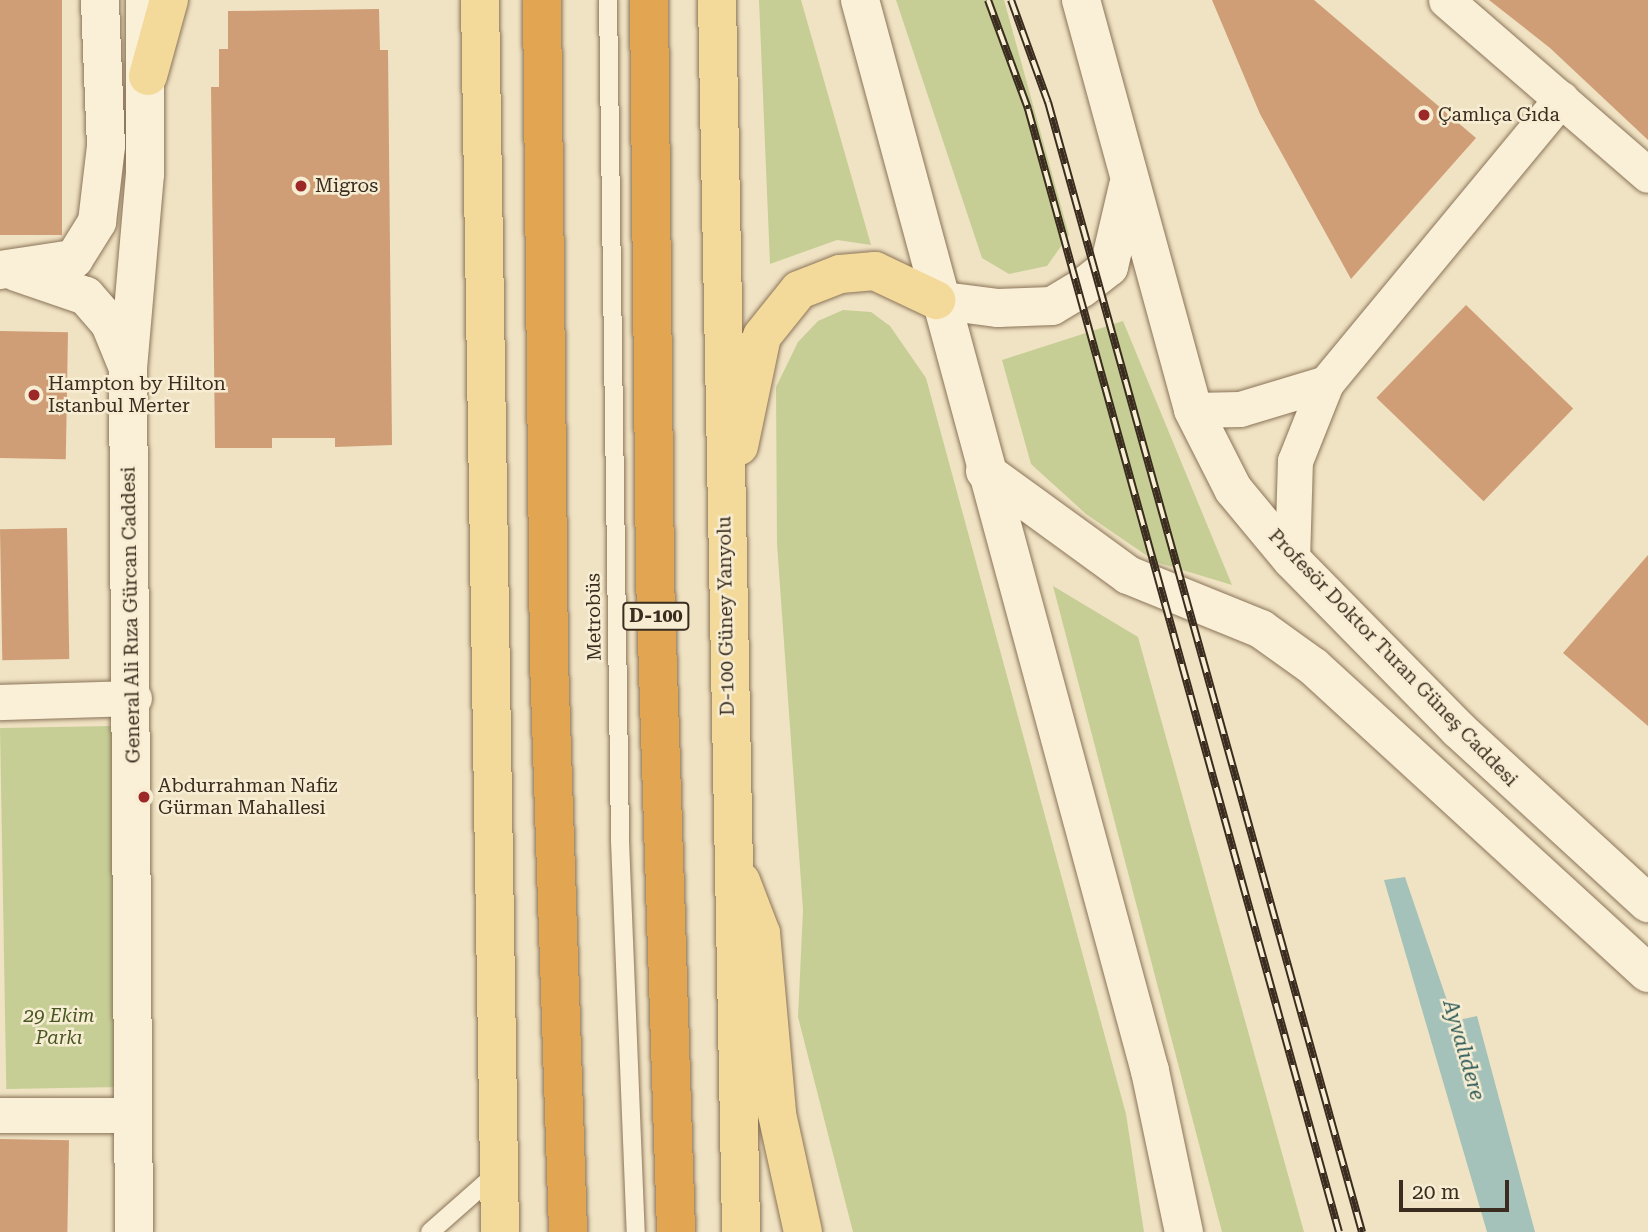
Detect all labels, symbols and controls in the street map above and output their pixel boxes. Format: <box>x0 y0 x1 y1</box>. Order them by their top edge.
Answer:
place label: Çamlıça Gıda <box>1438 104 1560 126</box>
marker: Çamlıça Gıda <box>1416 107 1432 123</box>
place label: Migros <box>315 175 378 197</box>
marker: Migros <box>293 178 309 194</box>
place label: Hampton by Hilton Istanbul Merter <box>48 373 226 417</box>
marker: Hampton by Hilton Istanbul Merter <box>26 387 42 403</box>
street label: General Ali Rıza Gürcan Caddesi <box>117 466 145 764</box>
street label: D-100 Güney Yanyolu <box>713 516 739 716</box>
street label: Profesör Doktor Turan Güneş Caddesi <box>1264 525 1522 791</box>
street label: Metrobüs <box>582 573 606 661</box>
road number: D-100 <box>621 602 691 630</box>
place label: Abdurrahman Nafiz Gürman Mahallesi <box>158 775 338 819</box>
marker: Abdurrahman Nafiz Gürman Mahallesi <box>136 789 152 805</box>
water label: Ayvalıdere <box>1438 997 1490 1103</box>
park label: 29 Ekim Parkı <box>23 1005 95 1049</box>
scale bar <box>1403 1166 1513 1210</box>
text: 20 m <box>1412 1180 1460 1204</box>

